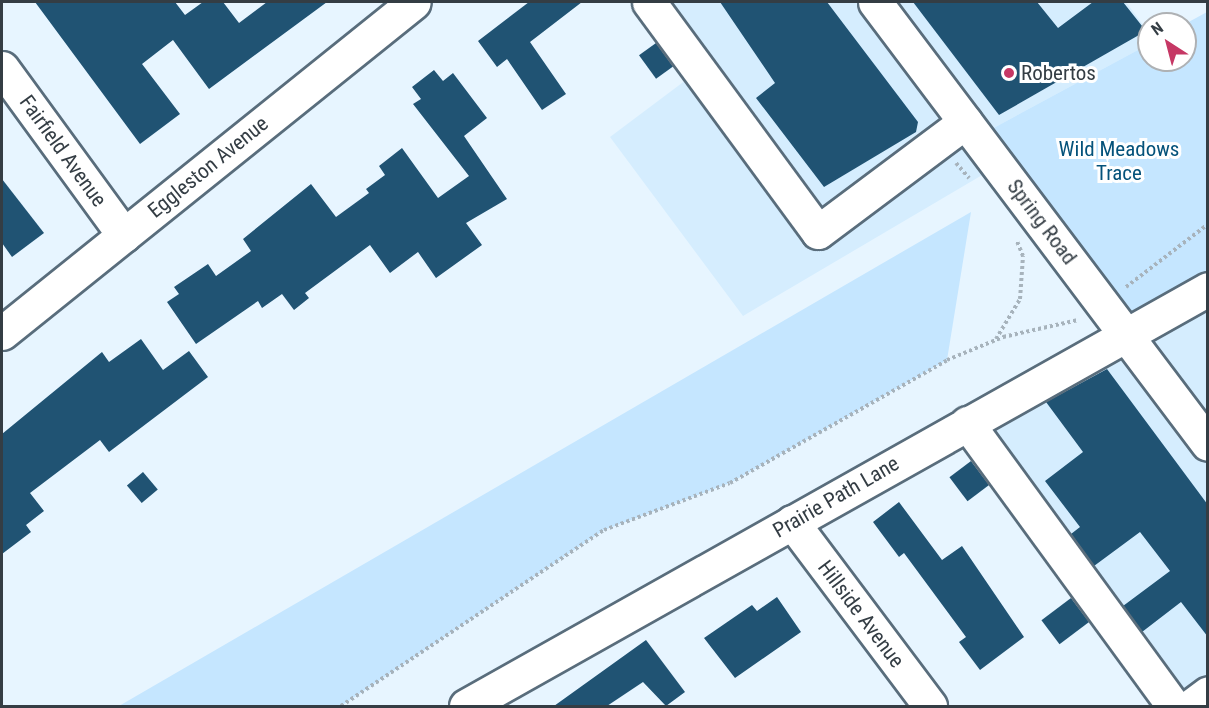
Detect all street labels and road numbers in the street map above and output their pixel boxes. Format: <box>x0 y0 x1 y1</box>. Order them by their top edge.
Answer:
street label: Fairfield Avenue <box>14 90 112 212</box>
street label: Eggleston Avenue <box>143 111 273 223</box>
street label: Spring Road <box>1002 174 1082 270</box>
street label: Prairie Path Lane <box>769 451 903 543</box>
street label: Hillside Avenue <box>813 556 909 672</box>

